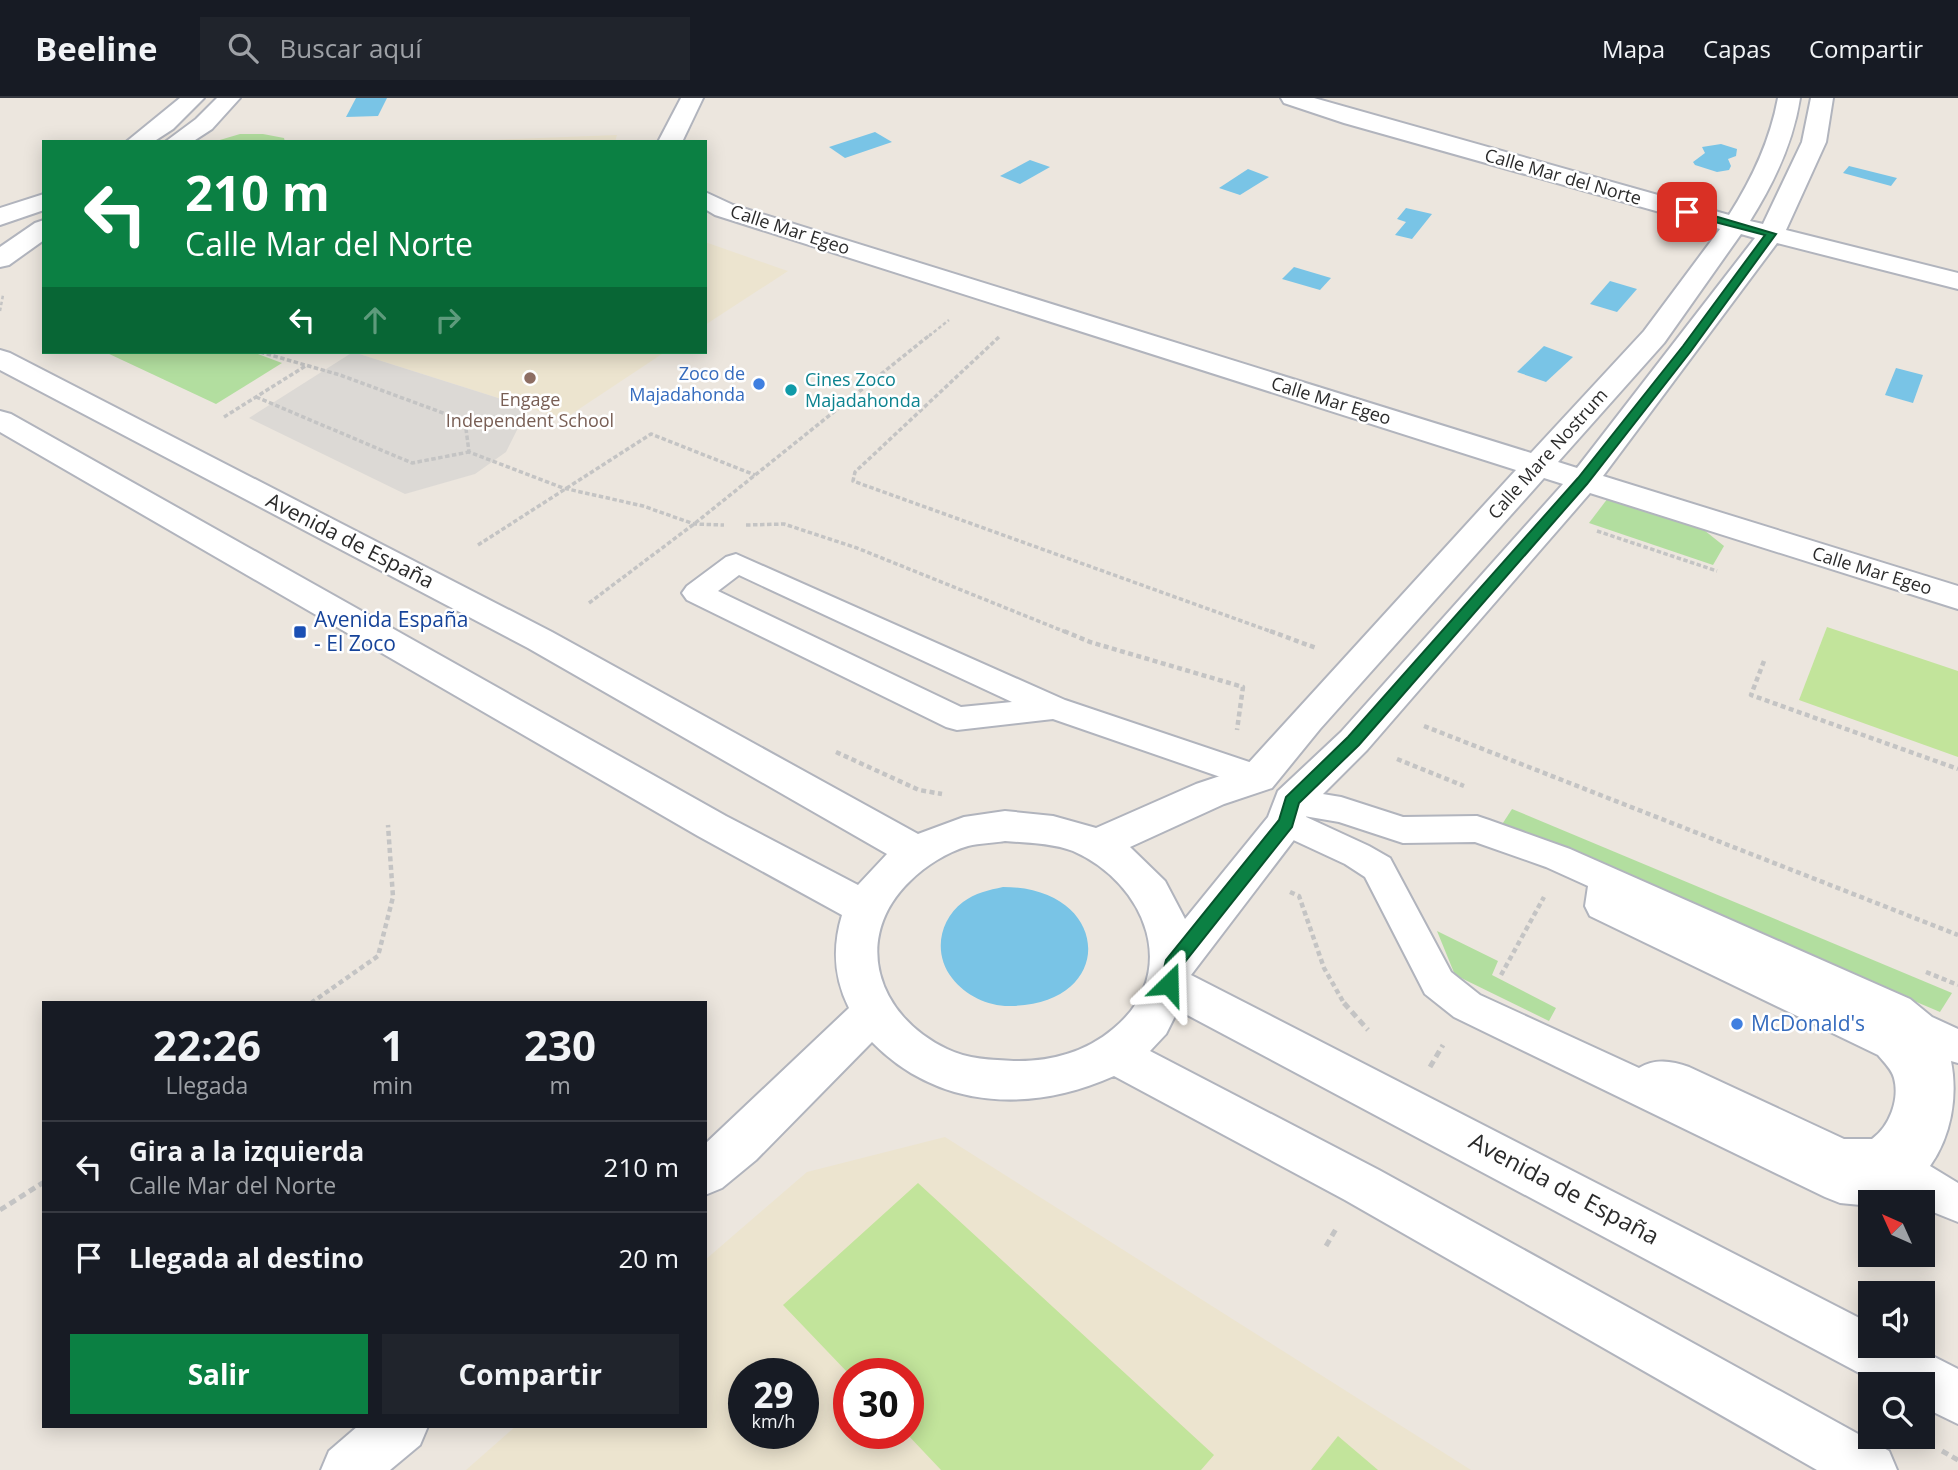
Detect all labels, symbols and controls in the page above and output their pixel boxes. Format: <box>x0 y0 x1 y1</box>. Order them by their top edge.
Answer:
search box <box>200 17 690 80</box>
text: Beeline <box>35 26 158 71</box>
icon: search <box>224 29 262 67</box>
text: Buscar aquí <box>280 30 422 66</box>
text: Mapa <box>1602 32 1665 65</box>
text: Capas <box>1703 32 1771 65</box>
text: Compartir <box>1809 32 1923 65</box>
street label: Calle Mar del Norte <box>1482 142 1644 210</box>
text: 210 m <box>185 159 330 225</box>
icon: left <box>70 168 161 259</box>
pin <box>1657 182 1717 242</box>
icon: arrive <box>1668 193 1706 231</box>
street label: Calle Mar Egeo <box>728 198 853 260</box>
text: Calle Mar del Norte <box>185 222 473 265</box>
icon: left <box>283 301 321 339</box>
icon: ahead <box>356 301 394 339</box>
icon: right <box>429 301 467 339</box>
place label: Zoco de Majadahonda <box>629 361 745 406</box>
place label: Cines Zoco Majadahonda <box>805 367 921 412</box>
marker: Engage Independent School <box>522 370 538 386</box>
street label: Calle Mar Egeo <box>1268 370 1394 430</box>
marker: Zoco de Majadahonda <box>751 376 767 392</box>
marker: Cines Zoco Majadahonda <box>783 382 799 398</box>
street label: Calle Mare Nostrum <box>1482 383 1612 524</box>
place label: Engage Independent School <box>446 387 614 432</box>
street label: Avenida de España <box>262 486 439 594</box>
street label: Calle Mar Egeo <box>1809 540 1935 600</box>
place label: Avenida España - El Zoco <box>314 605 468 657</box>
marker: Avenida España - El Zoco <box>292 624 308 640</box>
position arrow <box>1132 947 1206 1021</box>
place label: McDonald's <box>1751 1009 1865 1037</box>
text: 22:26 <box>153 1016 261 1073</box>
text: 1 <box>380 1016 405 1073</box>
text: 230 <box>524 1016 596 1073</box>
marker: McDonald's <box>1729 1016 1745 1032</box>
text: Llegada <box>166 1069 248 1101</box>
text: min <box>372 1069 413 1101</box>
text: m <box>549 1069 571 1101</box>
street label: Avenida de España <box>1464 1124 1666 1252</box>
text: Gira a la izquierda <box>129 1133 364 1169</box>
icon: left <box>70 1148 108 1186</box>
text: 210 m <box>604 1149 679 1185</box>
text: Calle Mar del Norte <box>129 1169 336 1201</box>
north arrow <box>1858 1190 1936 1267</box>
map controls <box>1858 1190 1935 1449</box>
icon: arrive <box>70 1239 108 1277</box>
text: Llegada al destino <box>129 1240 364 1276</box>
text: 20 m <box>618 1240 679 1276</box>
button: sound <box>1858 1281 1935 1358</box>
button: Salir <box>70 1334 368 1414</box>
button: Compartir <box>382 1334 679 1414</box>
speed limit sign: 30 <box>833 1358 924 1449</box>
text: 29 <box>753 1371 794 1418</box>
button: search <box>1858 1372 1935 1449</box>
text: km/h <box>752 1409 795 1433</box>

